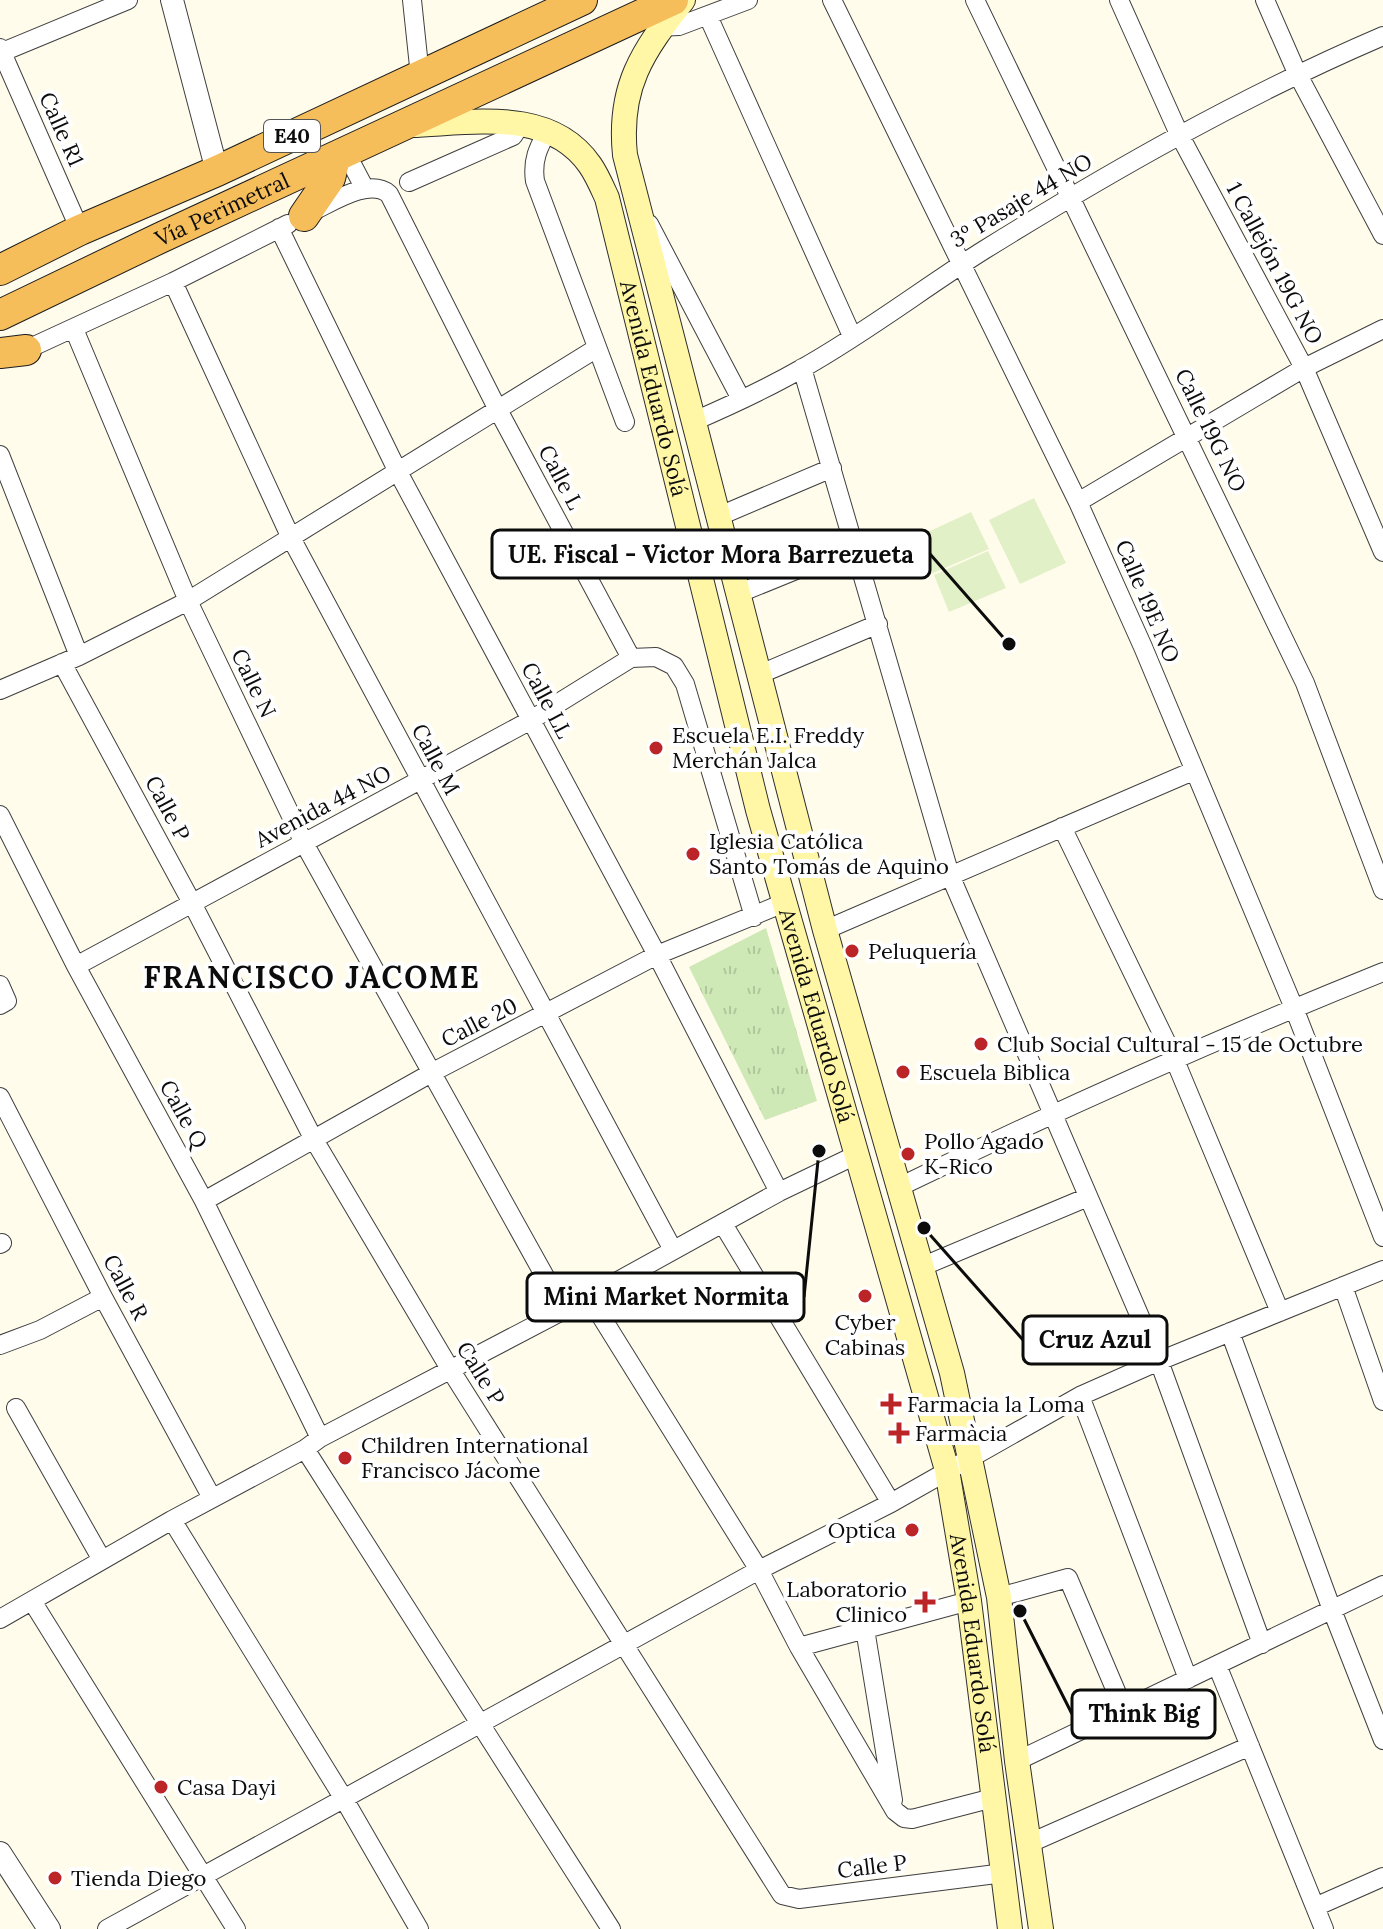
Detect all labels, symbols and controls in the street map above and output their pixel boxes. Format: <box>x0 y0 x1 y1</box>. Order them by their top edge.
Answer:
street label: Calle R1 <box>33 88 91 170</box>
road number: E40 <box>264 120 320 152</box>
street label: 3º Pasaje 44 NO <box>945 147 1097 253</box>
street label: Vía Perimetral <box>150 166 294 253</box>
street label: 1 Callejón 19G NO <box>1220 177 1330 349</box>
street label: Avenida Eduardo Solá <box>614 277 694 499</box>
street label: Calle 19G NO <box>1169 364 1253 496</box>
street label: Calle L <box>532 440 590 514</box>
callout: UE. Fiscal - Victor Mora Barrezueta <box>492 530 930 578</box>
street label: Calle 19E NO <box>1110 535 1186 667</box>
text: UE. Fiscal - Victor Mora Barrezueta <box>508 539 914 570</box>
street label: Calle N <box>225 644 283 722</box>
street label: Calle LL <box>515 657 579 743</box>
street label: Calle M <box>406 719 466 799</box>
place label: Escuela E.I. Freddy Merchán Jalca <box>672 721 865 774</box>
marker: Escuela E.I. Freddy Merchán Jalca <box>647 739 665 757</box>
street label: Avenida 44 NO <box>249 758 396 854</box>
street label: Calle P <box>139 771 197 845</box>
place label: Iglesia Católica Santo Tomás de Aquino <box>709 827 949 880</box>
marker: Iglesia Católica Santo Tomás de Aquino <box>684 845 702 863</box>
street label: Avenida Eduardo Solá <box>773 904 861 1126</box>
place label: Peluquería <box>868 937 977 965</box>
marker: Peluquería <box>843 942 861 960</box>
district label: FRANCISCO JACOME <box>143 958 481 996</box>
street label: Calle 20 <box>436 991 522 1053</box>
place label: Club Social Cultural - 15 de Octubre <box>997 1030 1363 1058</box>
marker: Club Social Cultural - 15 de Octubre <box>972 1035 990 1053</box>
place label: Escuela Biblica <box>919 1058 1070 1086</box>
marker: Escuela Biblica <box>894 1063 912 1081</box>
street label: Calle Q <box>154 1075 214 1154</box>
place label: Pollo Agado K-Rico <box>924 1127 1044 1180</box>
marker: Pollo Agado K-Rico <box>899 1145 917 1163</box>
street label: Calle R <box>97 1249 155 1325</box>
callout: Mini Market Normita <box>527 1273 804 1321</box>
text: Mini Market Normita <box>543 1281 789 1312</box>
marker: Cyber Cabinas <box>856 1287 874 1305</box>
place label: Cyber Cabinas <box>825 1308 905 1361</box>
callout: Cruz Azul <box>1023 1316 1167 1364</box>
text: Cruz Azul <box>1039 1324 1151 1355</box>
street label: Calle P <box>451 1336 511 1410</box>
place label: Farmacia la Loma <box>907 1390 1085 1418</box>
marker: Farmacia la Loma <box>882 1395 900 1413</box>
place label: Farmàcia <box>915 1419 1007 1447</box>
marker: Farmàcia <box>890 1424 908 1442</box>
place label: Children International Francisco Jácome <box>361 1431 588 1484</box>
marker: Children International Francisco Jácome <box>336 1449 354 1467</box>
place label: Optica <box>828 1516 896 1544</box>
marker: Optica <box>903 1521 921 1539</box>
street label: Avenida Eduardo Solá <box>944 1530 1002 1755</box>
place label: Laboratorio Clinico <box>786 1575 907 1628</box>
marker: Laboratorio Clinico <box>914 1591 936 1613</box>
callout: Think Big <box>1072 1690 1215 1738</box>
text: Think Big <box>1088 1698 1201 1729</box>
place label: Casa Dayi <box>177 1773 276 1801</box>
marker: Casa Dayi <box>152 1778 170 1796</box>
street label: Calle P <box>836 1848 908 1884</box>
place label: Tienda Diego <box>71 1864 206 1892</box>
marker: Tienda Diego <box>46 1869 64 1887</box>

